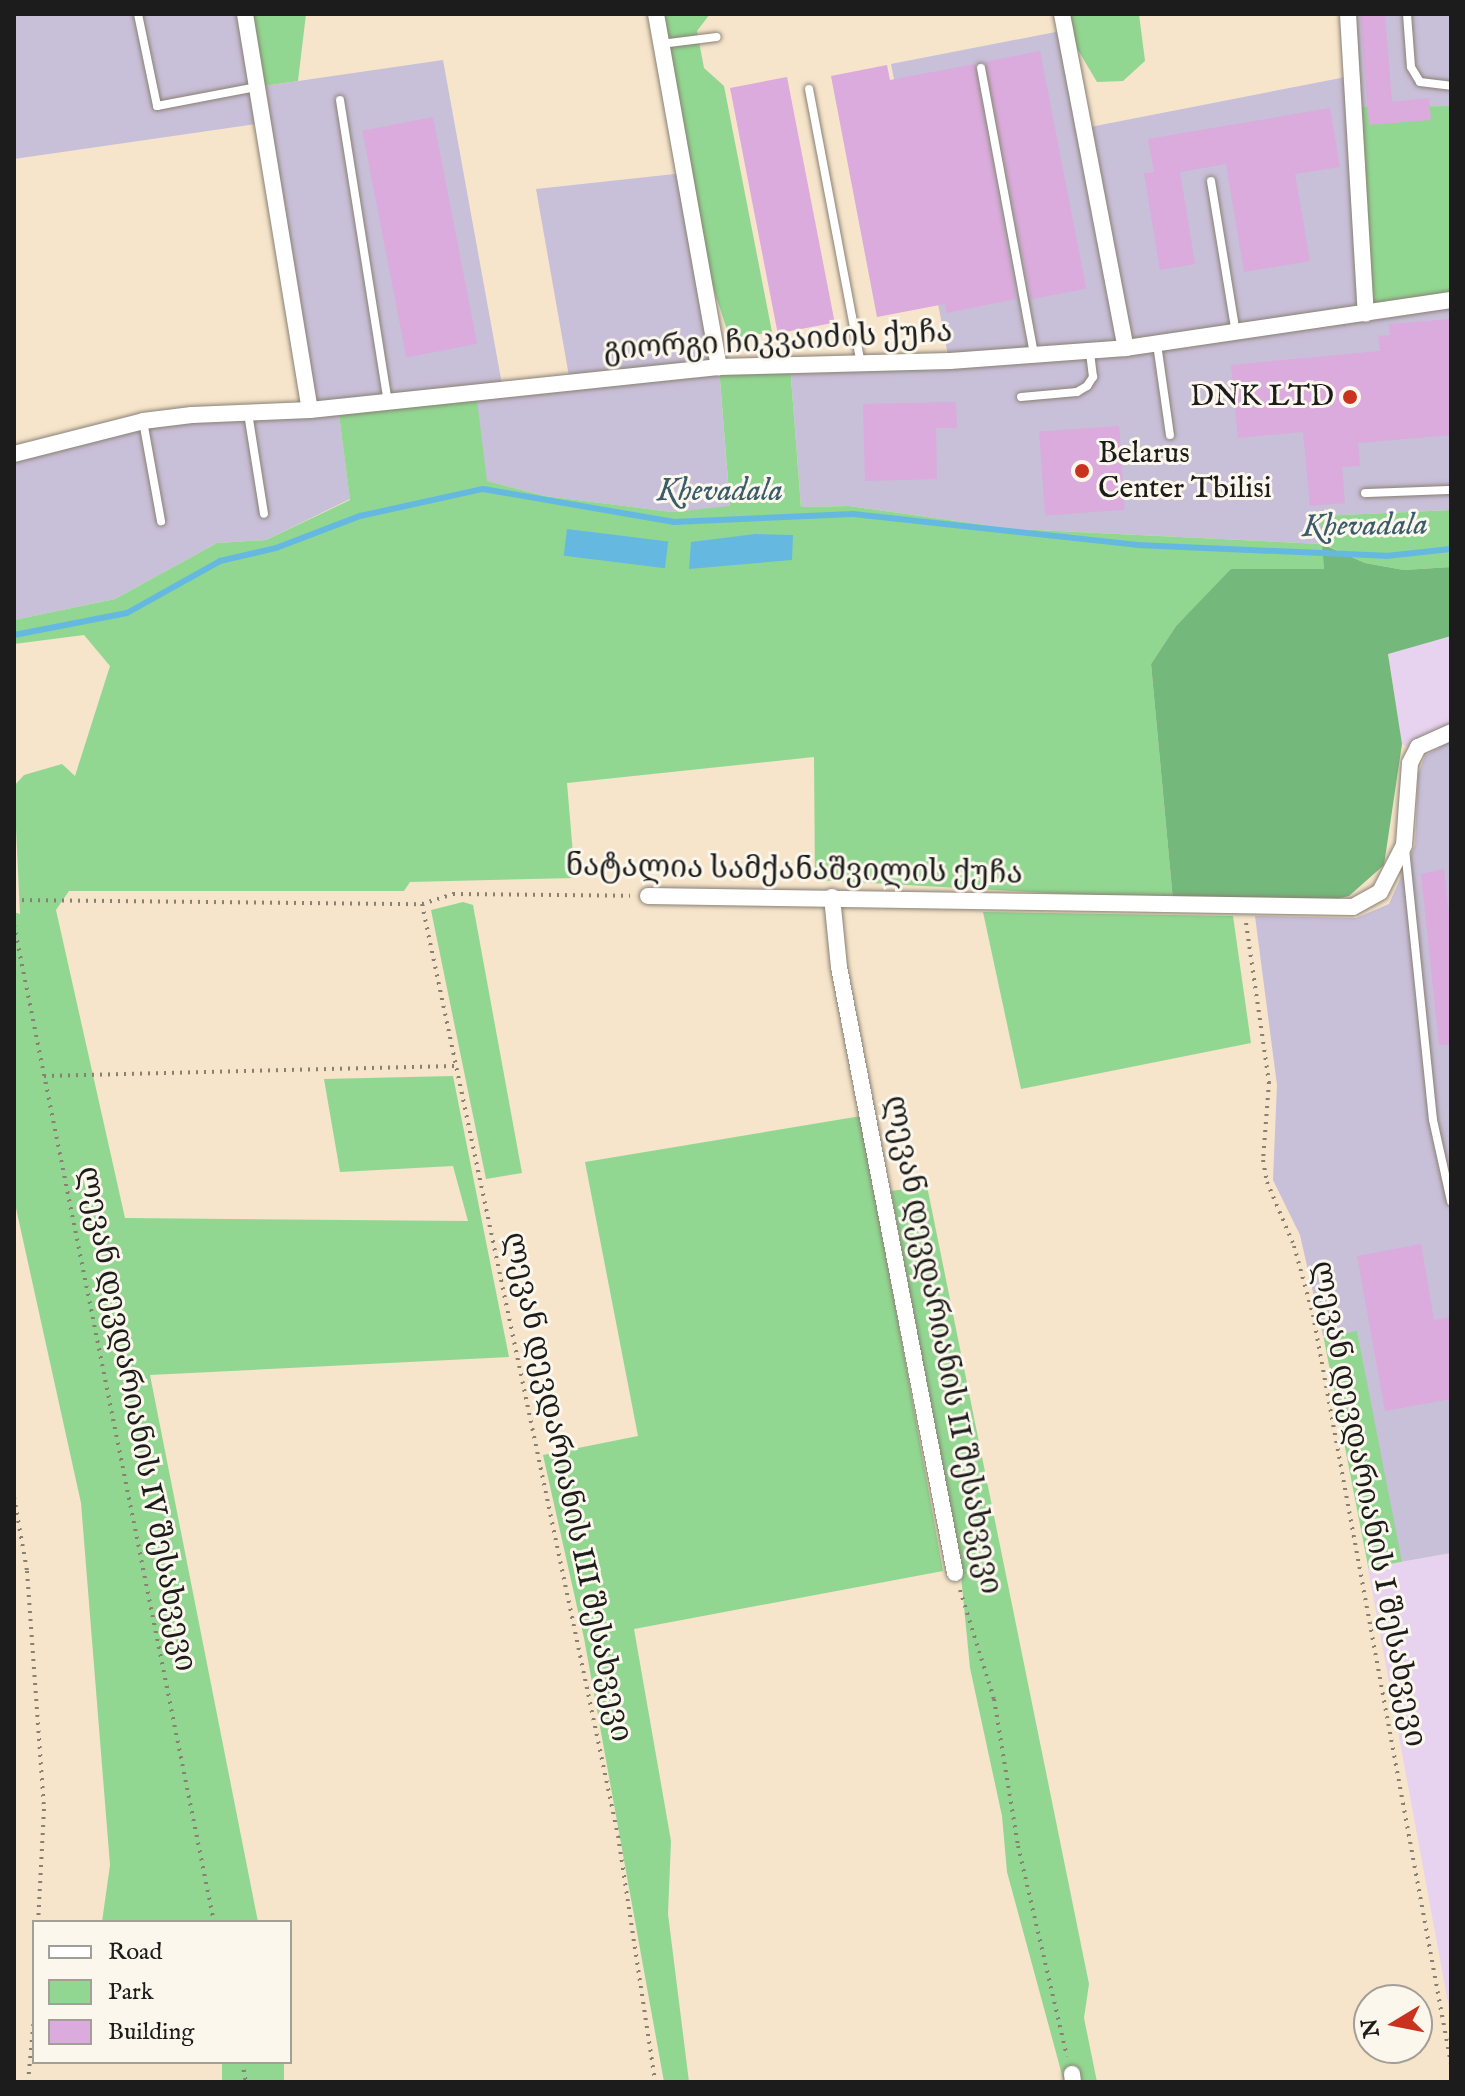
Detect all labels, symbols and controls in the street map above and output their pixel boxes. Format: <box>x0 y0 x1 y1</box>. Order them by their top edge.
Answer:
street label: გიორგი ჩიკვაიძის ქუჩა <box>603 315 953 369</box>
place label: DNK LTD <box>1190 379 1334 415</box>
marker: DNK LTD <box>1341 388 1359 406</box>
place label: Belarus Center Tbilisi <box>1098 436 1272 506</box>
marker: Belarus Center Tbilisi <box>1073 462 1091 480</box>
water label: Khevadala <box>657 473 783 511</box>
water label: Khevadala <box>1302 507 1428 547</box>
street label: ნატალია სამქანაშვილის ქუჩა <box>565 849 1023 893</box>
street label: ლევან დევდარიანის II შესახვევი <box>876 1093 1008 1597</box>
street label: ლევან დევდარიანის IV შესახვევი <box>69 1163 203 1675</box>
street label: ლევან დევდარიანის III შესახვევი <box>495 1229 639 1745</box>
street label: ლევან დევდარიანის I შესახვევი <box>1303 1258 1433 1750</box>
legend <box>32 1920 292 2064</box>
text: Road <box>108 1937 162 1968</box>
text: Park <box>108 1977 154 2008</box>
north arrow <box>1353 1984 1433 2064</box>
text: N <box>1356 2016 1387 2040</box>
text: Building <box>108 2017 194 2048</box>

